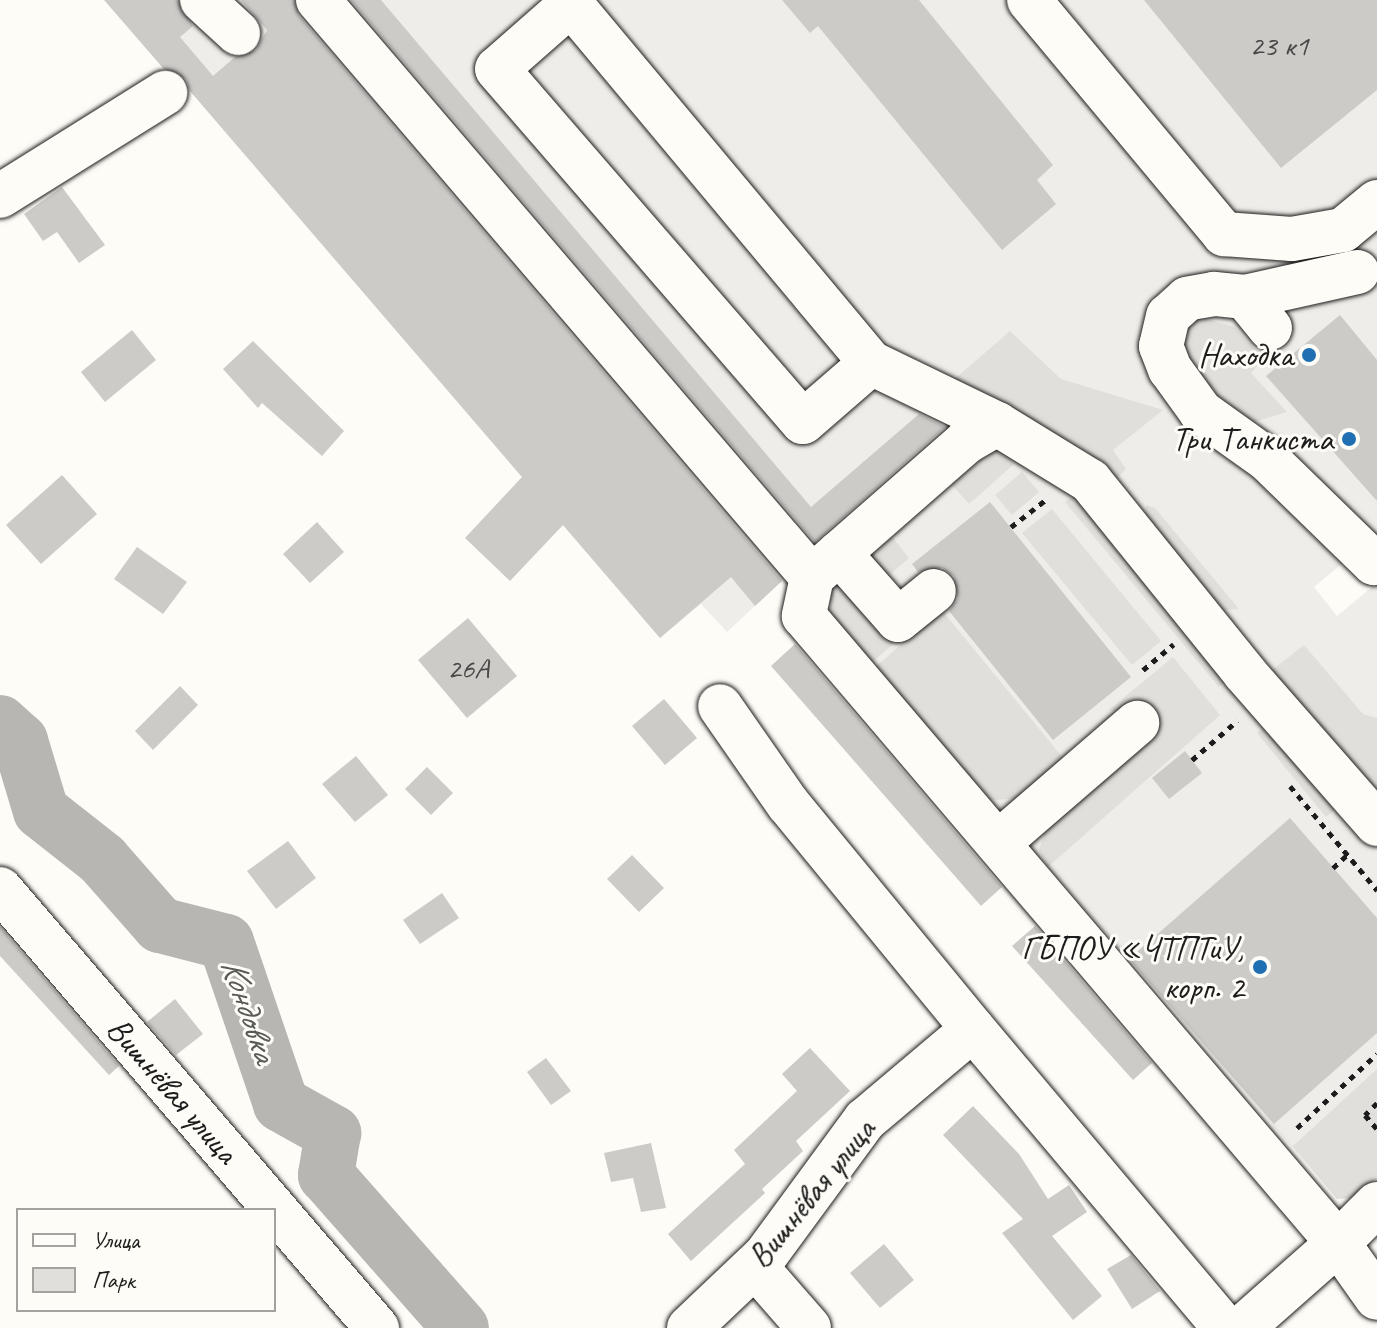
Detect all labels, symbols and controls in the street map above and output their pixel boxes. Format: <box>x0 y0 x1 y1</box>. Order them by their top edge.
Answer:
house number: 23 к1 <box>1250 27 1308 63</box>
place label: Находка <box>1198 335 1293 375</box>
marker: Находка <box>1300 346 1318 364</box>
place label: Три Танкиста <box>1174 419 1333 459</box>
marker: Три Танкиста <box>1340 430 1358 448</box>
house number: 26А <box>447 650 489 686</box>
place label: ГБПОУ «ЧТПТиУ, корп. 2 <box>1022 927 1244 1006</box>
water label: Кондовка <box>211 952 287 1068</box>
marker: ГБПОУ «ЧТПТиУ, корп. 2 <box>1251 958 1269 976</box>
street label: Вишнёвая улица <box>97 1007 249 1173</box>
street label: Вишнёвая улица <box>737 1109 885 1277</box>
legend <box>16 1208 276 1312</box>
text: Улица <box>92 1225 140 1255</box>
text: Парк <box>92 1265 135 1295</box>

